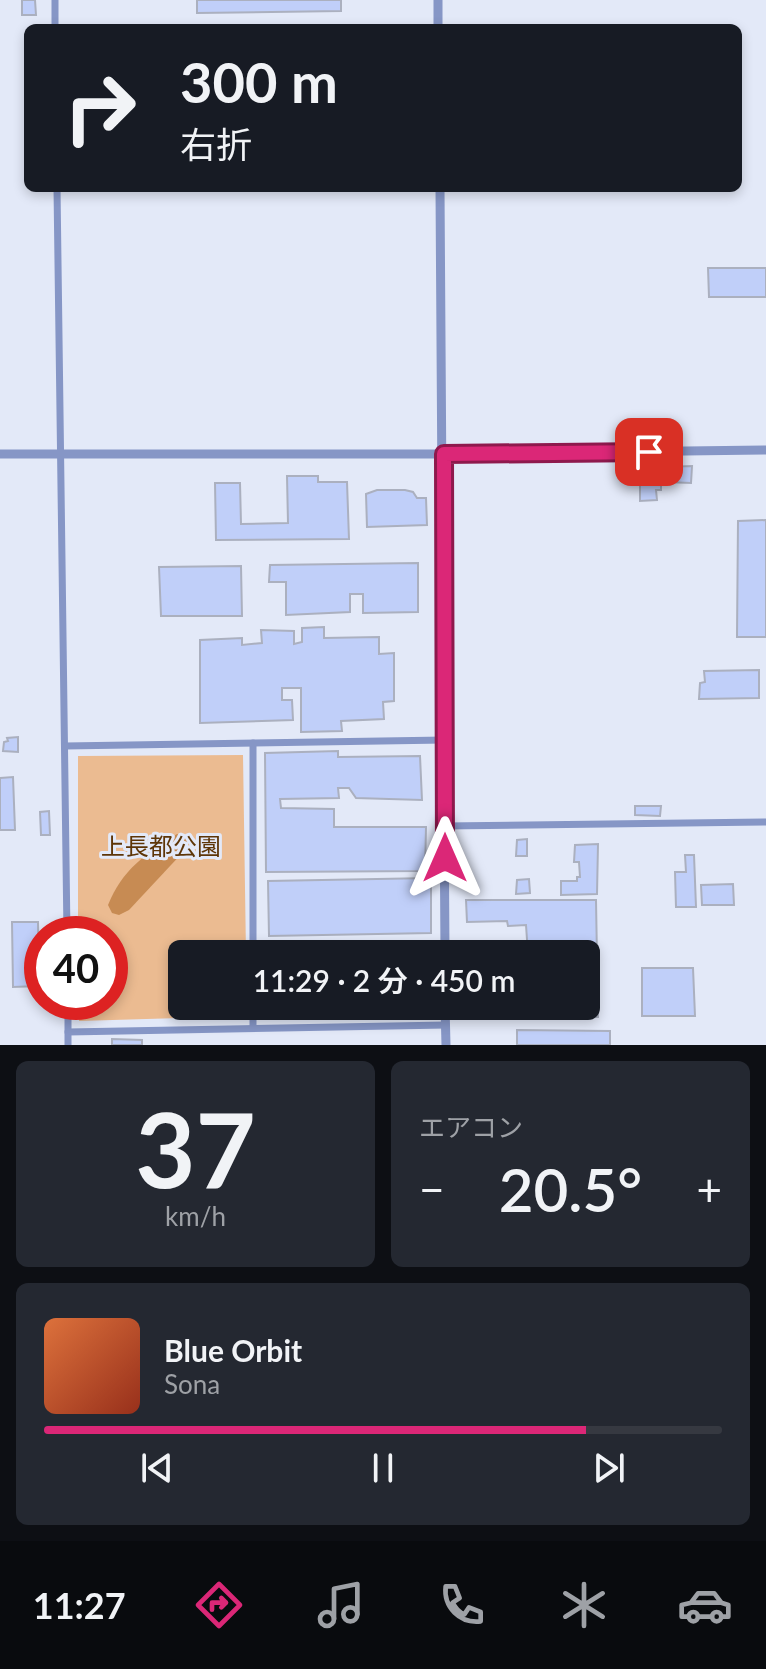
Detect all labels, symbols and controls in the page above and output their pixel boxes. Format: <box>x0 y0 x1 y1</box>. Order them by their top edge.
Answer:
text: 300 m <box>180 48 338 115</box>
icon: right <box>48 56 152 160</box>
text: 右折 <box>180 122 252 166</box>
pin <box>615 418 683 486</box>
icon: arrive <box>627 430 671 474</box>
position arrow <box>403 816 487 900</box>
park label: 上長都公園 <box>101 831 221 860</box>
speed limit sign: 40 <box>24 916 128 1020</box>
text: 11:29 · 2 分 · 450 m <box>253 962 515 998</box>
text: 37 <box>135 1085 256 1210</box>
text: エアコン <box>419 1111 523 1143</box>
text: 20.5° <box>499 1153 642 1225</box>
text: − <box>419 1163 445 1215</box>
text: + <box>696 1163 722 1215</box>
text: km/h <box>165 1200 226 1232</box>
text: Blue Orbit <box>164 1332 302 1368</box>
text: Sona <box>164 1368 220 1400</box>
icon: previous <box>135 1446 179 1490</box>
icon: pause <box>361 1446 405 1490</box>
icon: next <box>587 1446 631 1490</box>
icon: directions <box>191 1577 247 1633</box>
icon: music <box>313 1577 369 1633</box>
icon: phone <box>434 1577 490 1633</box>
icon: climate <box>556 1577 612 1633</box>
icon: car <box>677 1577 733 1633</box>
text: 11:27 <box>33 1583 126 1627</box>

